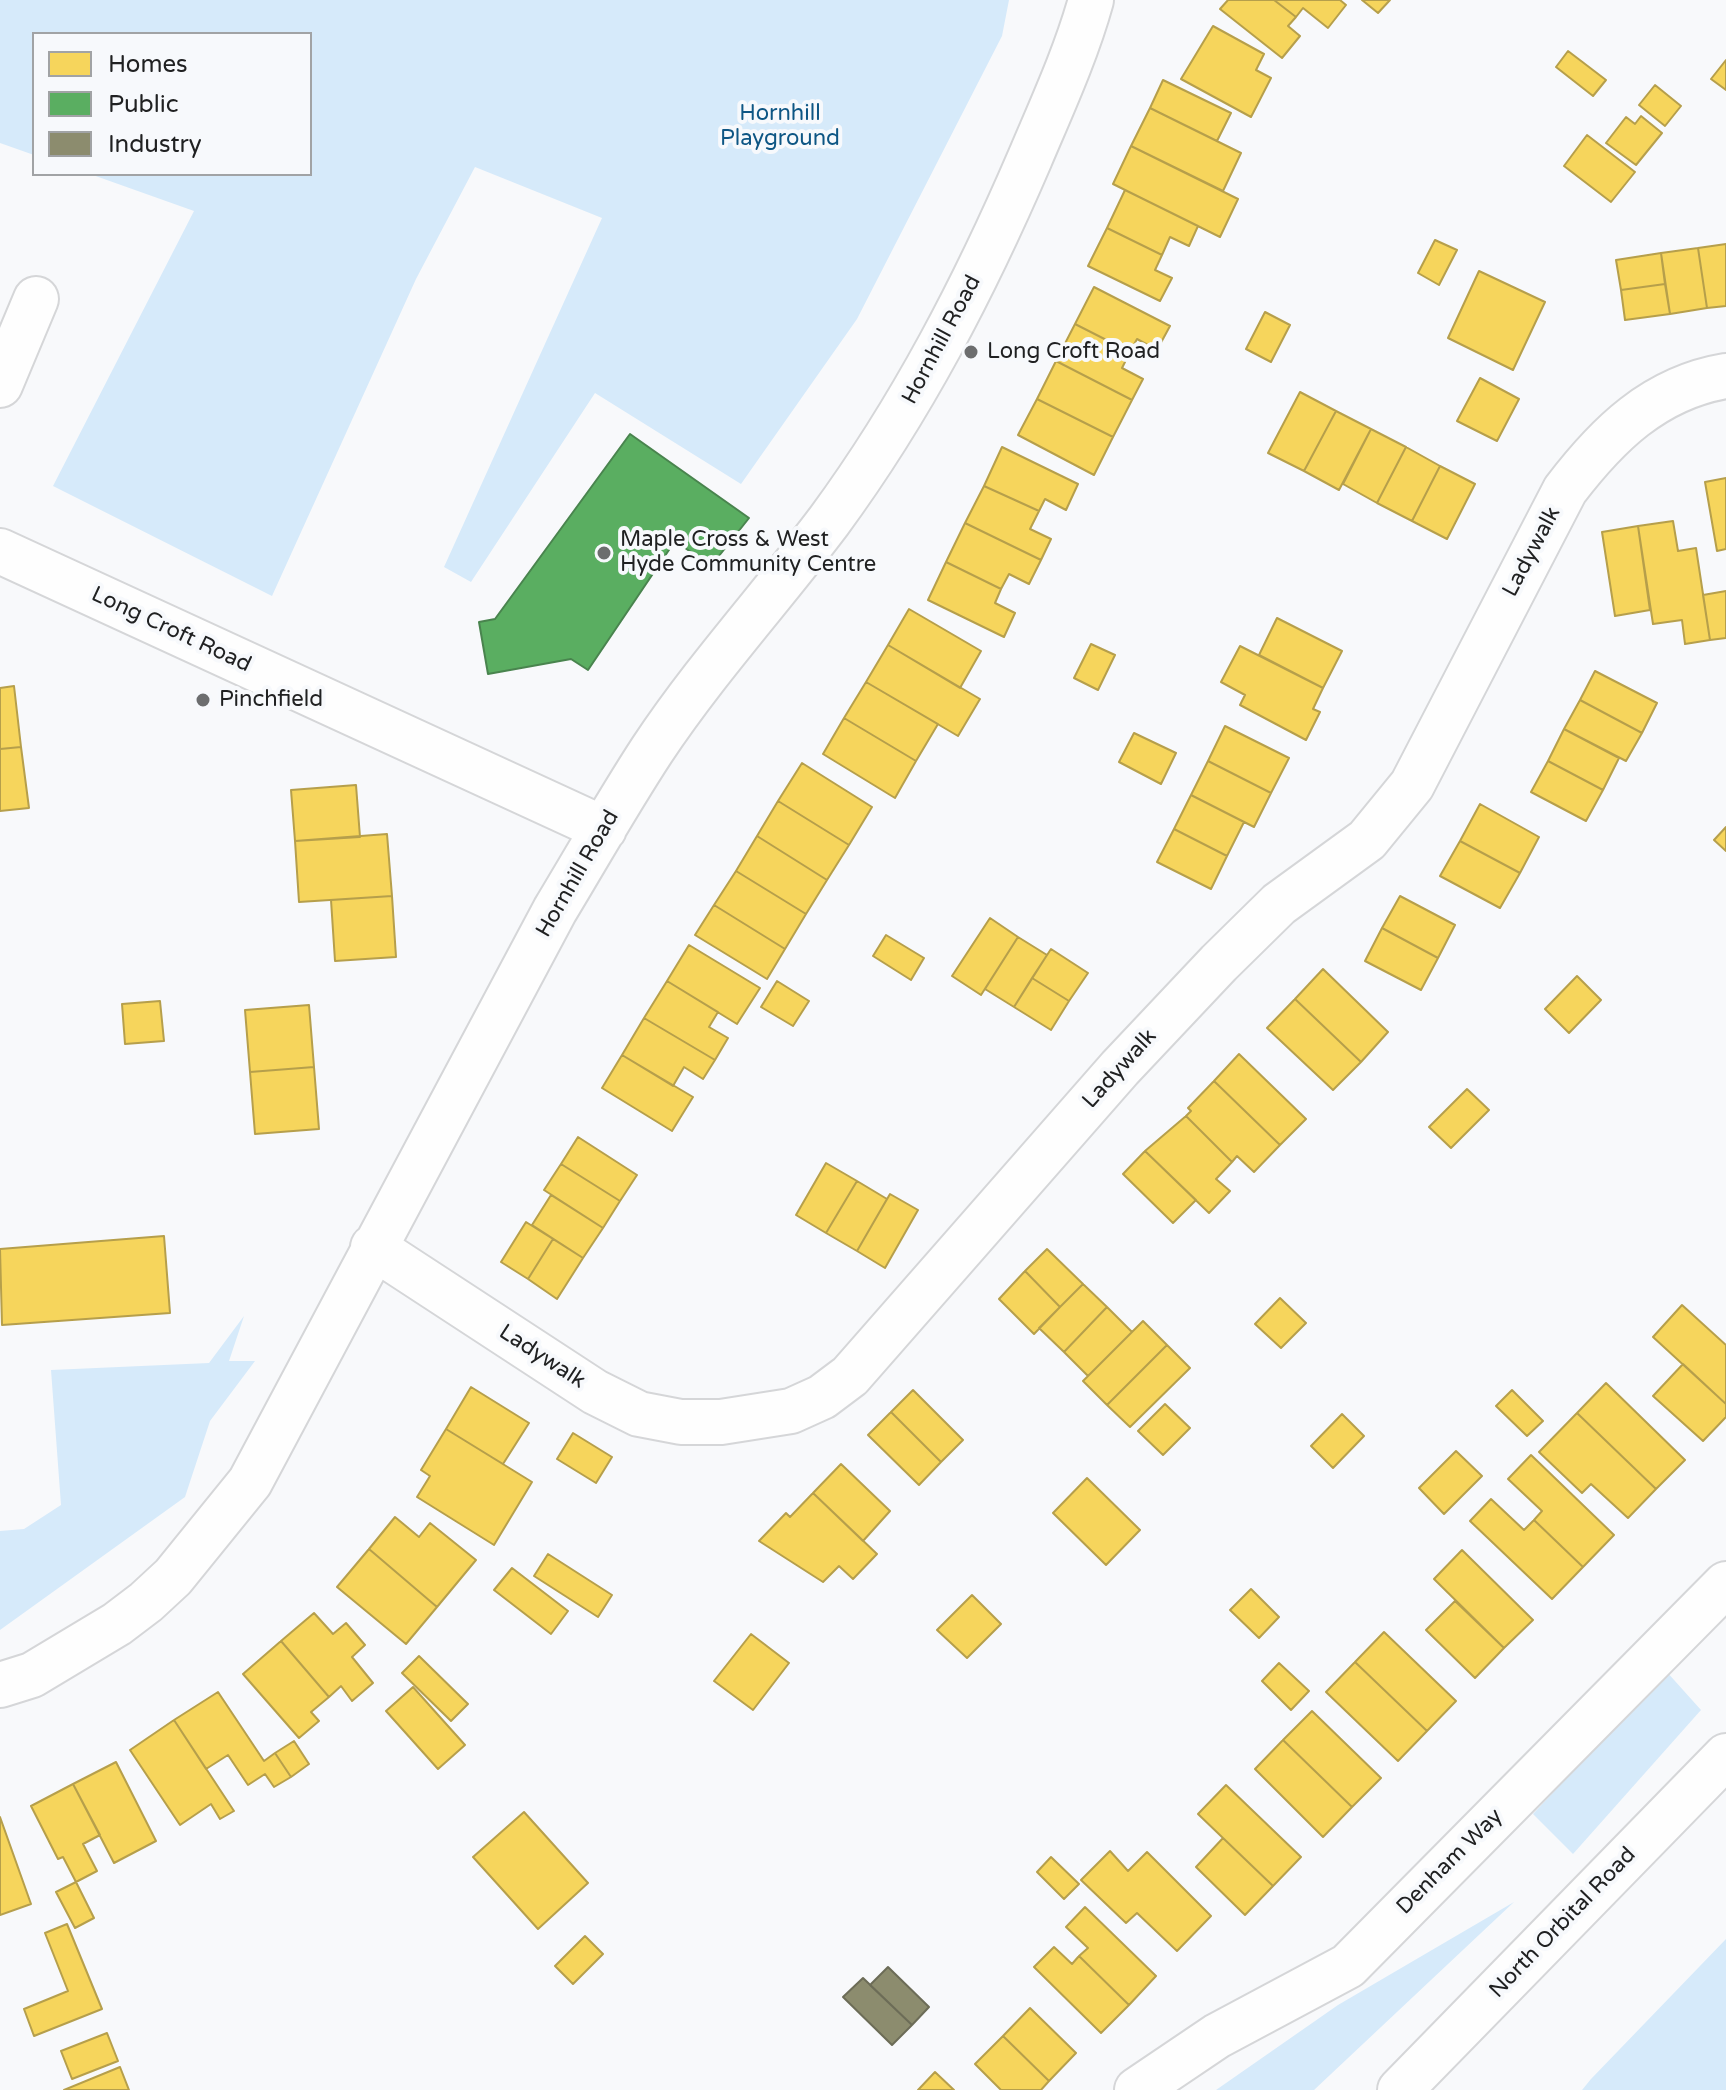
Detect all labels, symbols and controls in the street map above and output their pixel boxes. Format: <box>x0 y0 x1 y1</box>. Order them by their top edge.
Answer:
legend <box>32 32 312 176</box>
text: Homes <box>108 50 188 79</box>
text: Public <box>108 90 178 119</box>
park label: Hornhill Playground <box>720 101 840 152</box>
text: Industry <box>108 130 202 159</box>
street label: Hornhill Road <box>897 271 987 409</box>
place label: Long Croft Road <box>987 339 1160 365</box>
marker: Long Croft Road <box>962 343 980 361</box>
street label: Ladywalk <box>1497 503 1567 601</box>
place label: Maple Cross & West Hyde Community Centre <box>620 527 876 578</box>
marker: Maple Cross & West Hyde Community Centre <box>595 544 613 562</box>
street label: Long Croft Road <box>87 581 255 679</box>
place label: Pinchfield <box>219 687 323 713</box>
marker: Pinchfield <box>194 691 212 709</box>
street label: Hornhill Road <box>531 806 625 942</box>
street label: Ladywalk <box>1077 1024 1163 1114</box>
street label: Ladywalk <box>494 1319 590 1395</box>
street label: Denham Way <box>1392 1804 1508 1920</box>
street label: North Orbital Road <box>1484 1842 1642 2004</box>

